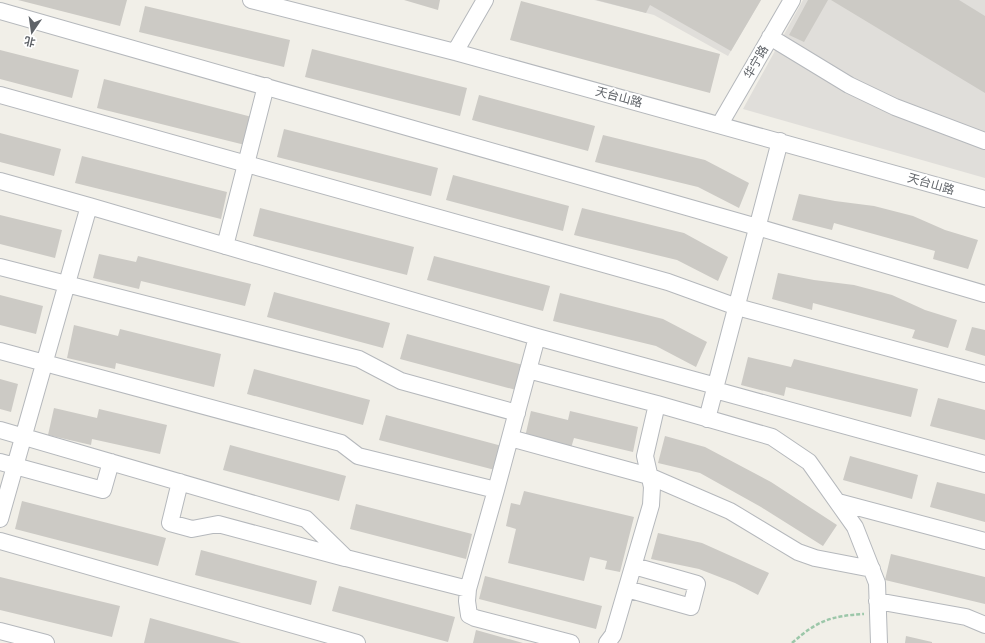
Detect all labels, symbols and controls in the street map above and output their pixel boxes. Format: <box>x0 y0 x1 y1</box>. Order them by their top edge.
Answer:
north arrow <box>12 12 52 52</box>
text: 北 <box>23 35 36 49</box>
street label: 华宁路 <box>741 43 771 81</box>
street label: 天台山路 <box>594 84 644 110</box>
street label: 天台山路 <box>906 171 956 197</box>

